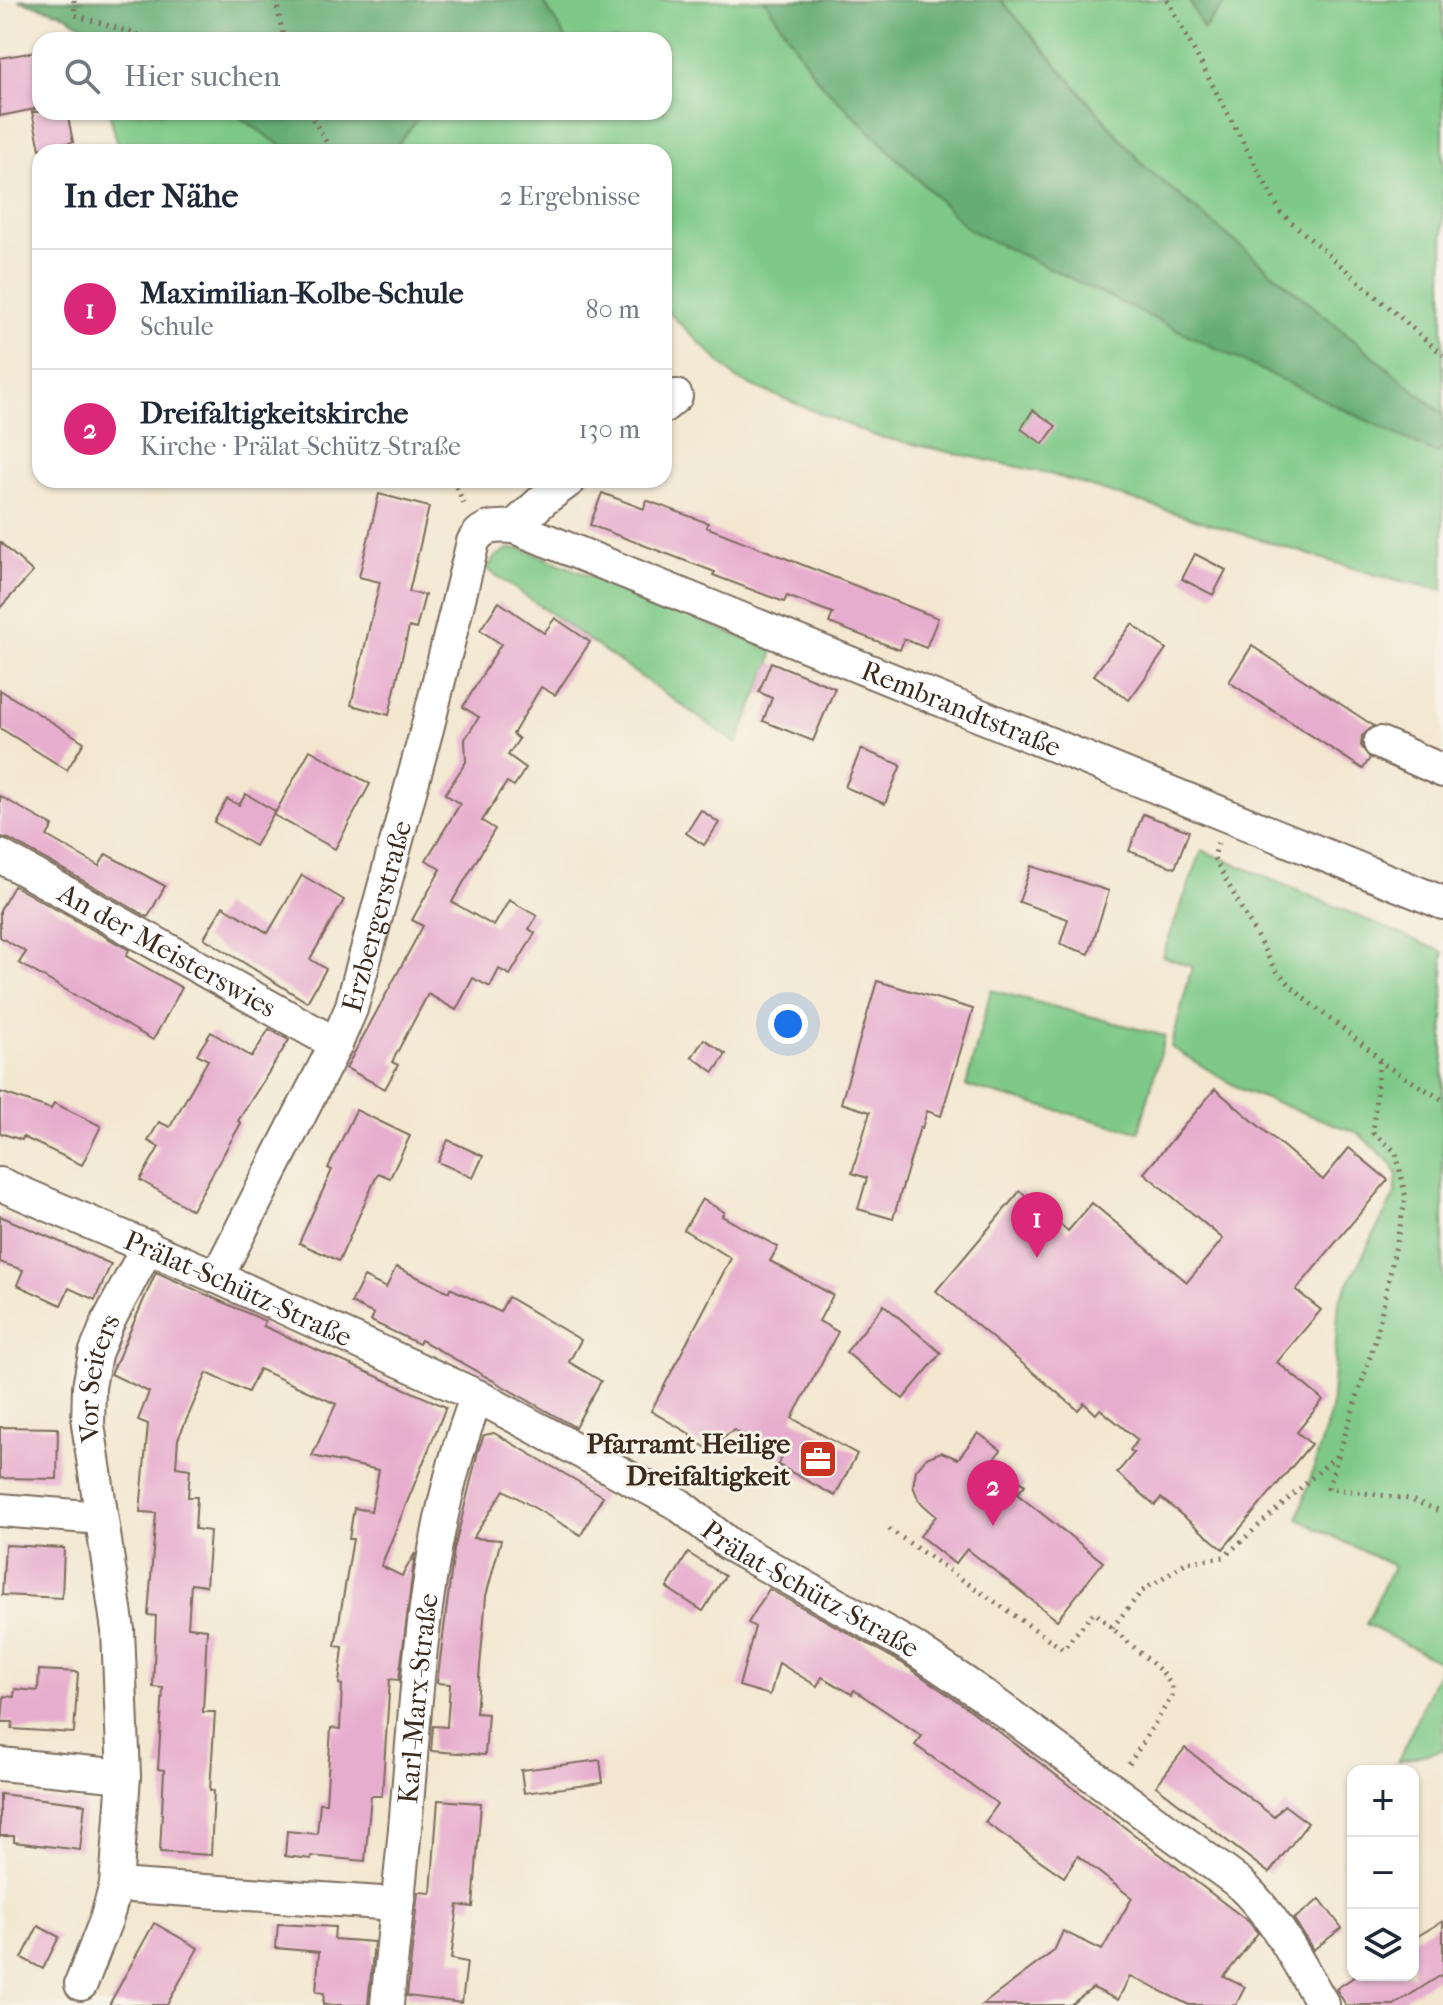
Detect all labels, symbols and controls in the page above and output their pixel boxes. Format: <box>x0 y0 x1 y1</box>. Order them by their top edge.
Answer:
search box <box>32 32 672 120</box>
icon: search <box>60 54 104 98</box>
text: Hier suchen <box>124 59 280 94</box>
text: In der Nähe <box>64 176 238 216</box>
text: 2 Ergebnisse <box>499 181 640 212</box>
text: Maximilian-Kolbe-Schule <box>140 276 464 311</box>
text: 1 <box>85 294 95 325</box>
text: 80 m <box>585 294 640 325</box>
text: Schule <box>140 311 214 342</box>
text: Dreifaltigkeitskirche <box>140 396 408 431</box>
text: 2 <box>83 414 97 445</box>
text: 130 m <box>579 414 640 445</box>
text: Kirche · Prälat-Schütz-Straße <box>140 431 461 462</box>
street label: Rembrandtstraße <box>857 653 1066 764</box>
street label: Erzbergerstraße <box>335 817 418 1016</box>
street label: An der Meisterswies <box>52 876 282 1024</box>
your location <box>768 1004 808 1044</box>
pin: 1 <box>1011 1192 1063 1258</box>
street label: Prälat-Schütz-Straße <box>119 1223 357 1354</box>
street label: Vor Seiters <box>72 1308 127 1445</box>
place label: Pfarramt Heilige Dreifaltigkeit <box>586 1427 791 1492</box>
office icon: Pfarramt Heilige Dreifaltigkeit <box>797 1438 839 1480</box>
pin: 2 <box>967 1460 1019 1526</box>
street label: Prälat-Schütz-Straße <box>695 1513 925 1665</box>
street label: Karl-Marx-Straße <box>391 1591 445 1805</box>
map controls <box>1347 1765 1419 1981</box>
button: + <box>1347 1765 1419 1837</box>
button: − <box>1347 1837 1419 1909</box>
button: layers <box>1347 1909 1419 1981</box>

